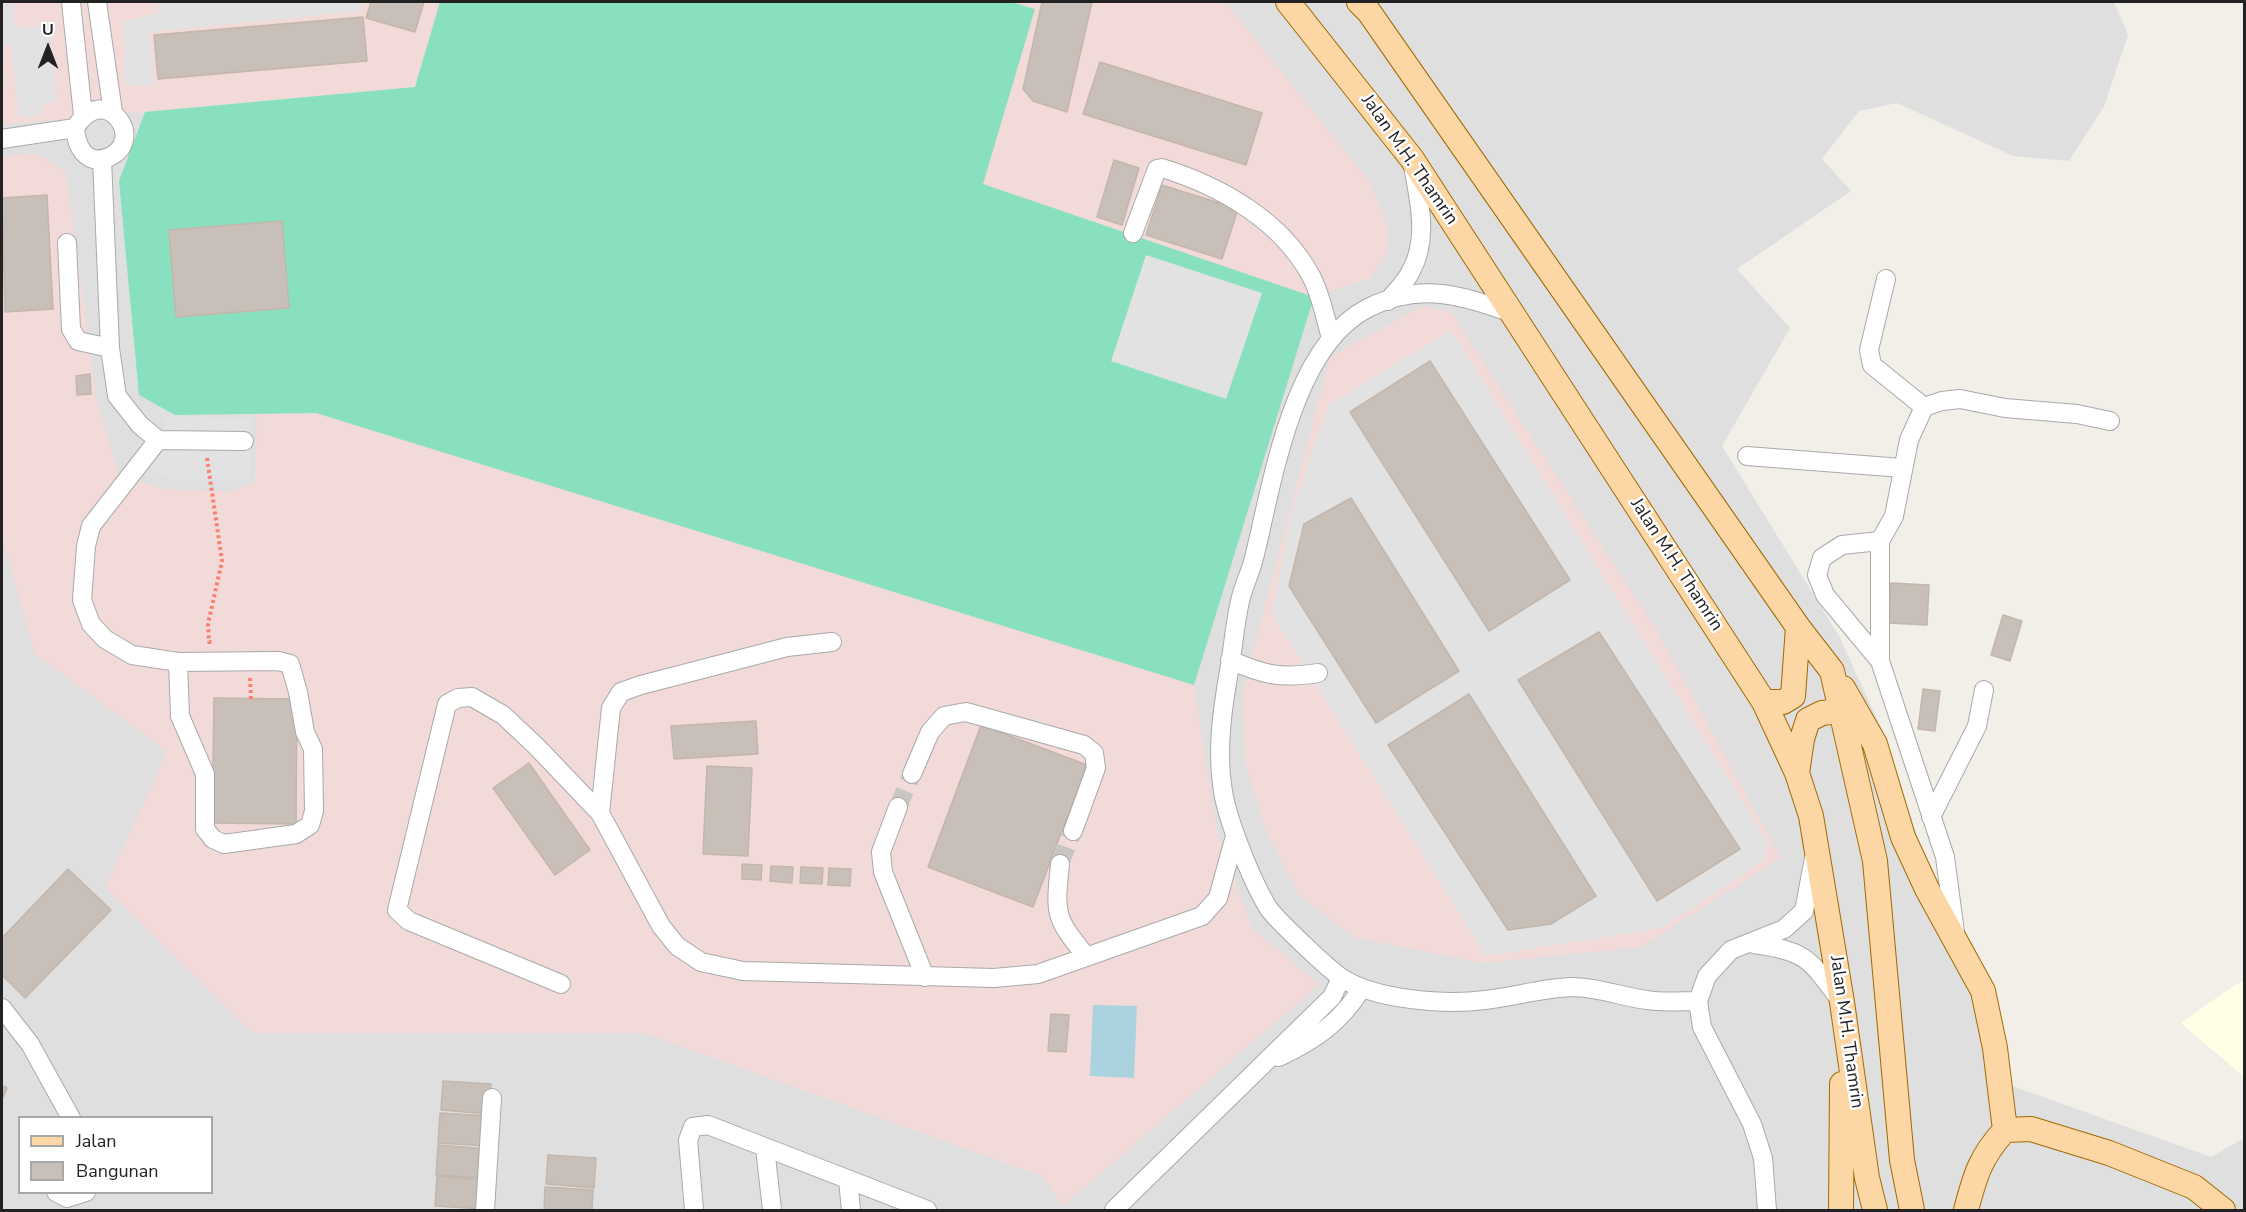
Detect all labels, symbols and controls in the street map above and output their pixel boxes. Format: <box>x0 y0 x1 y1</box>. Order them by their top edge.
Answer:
north arrow <box>18 18 78 78</box>
text: U <box>42 19 54 41</box>
street label: Jalan M.H. Thamrin <box>1356 91 1462 229</box>
street label: Jalan M.H. Thamrin <box>1625 495 1727 635</box>
street label: Jalan M.H. Thamrin <box>1825 954 1867 1110</box>
legend <box>18 1116 213 1194</box>
text: Jalan <box>76 1129 116 1153</box>
text: Bangunan <box>76 1159 159 1183</box>

